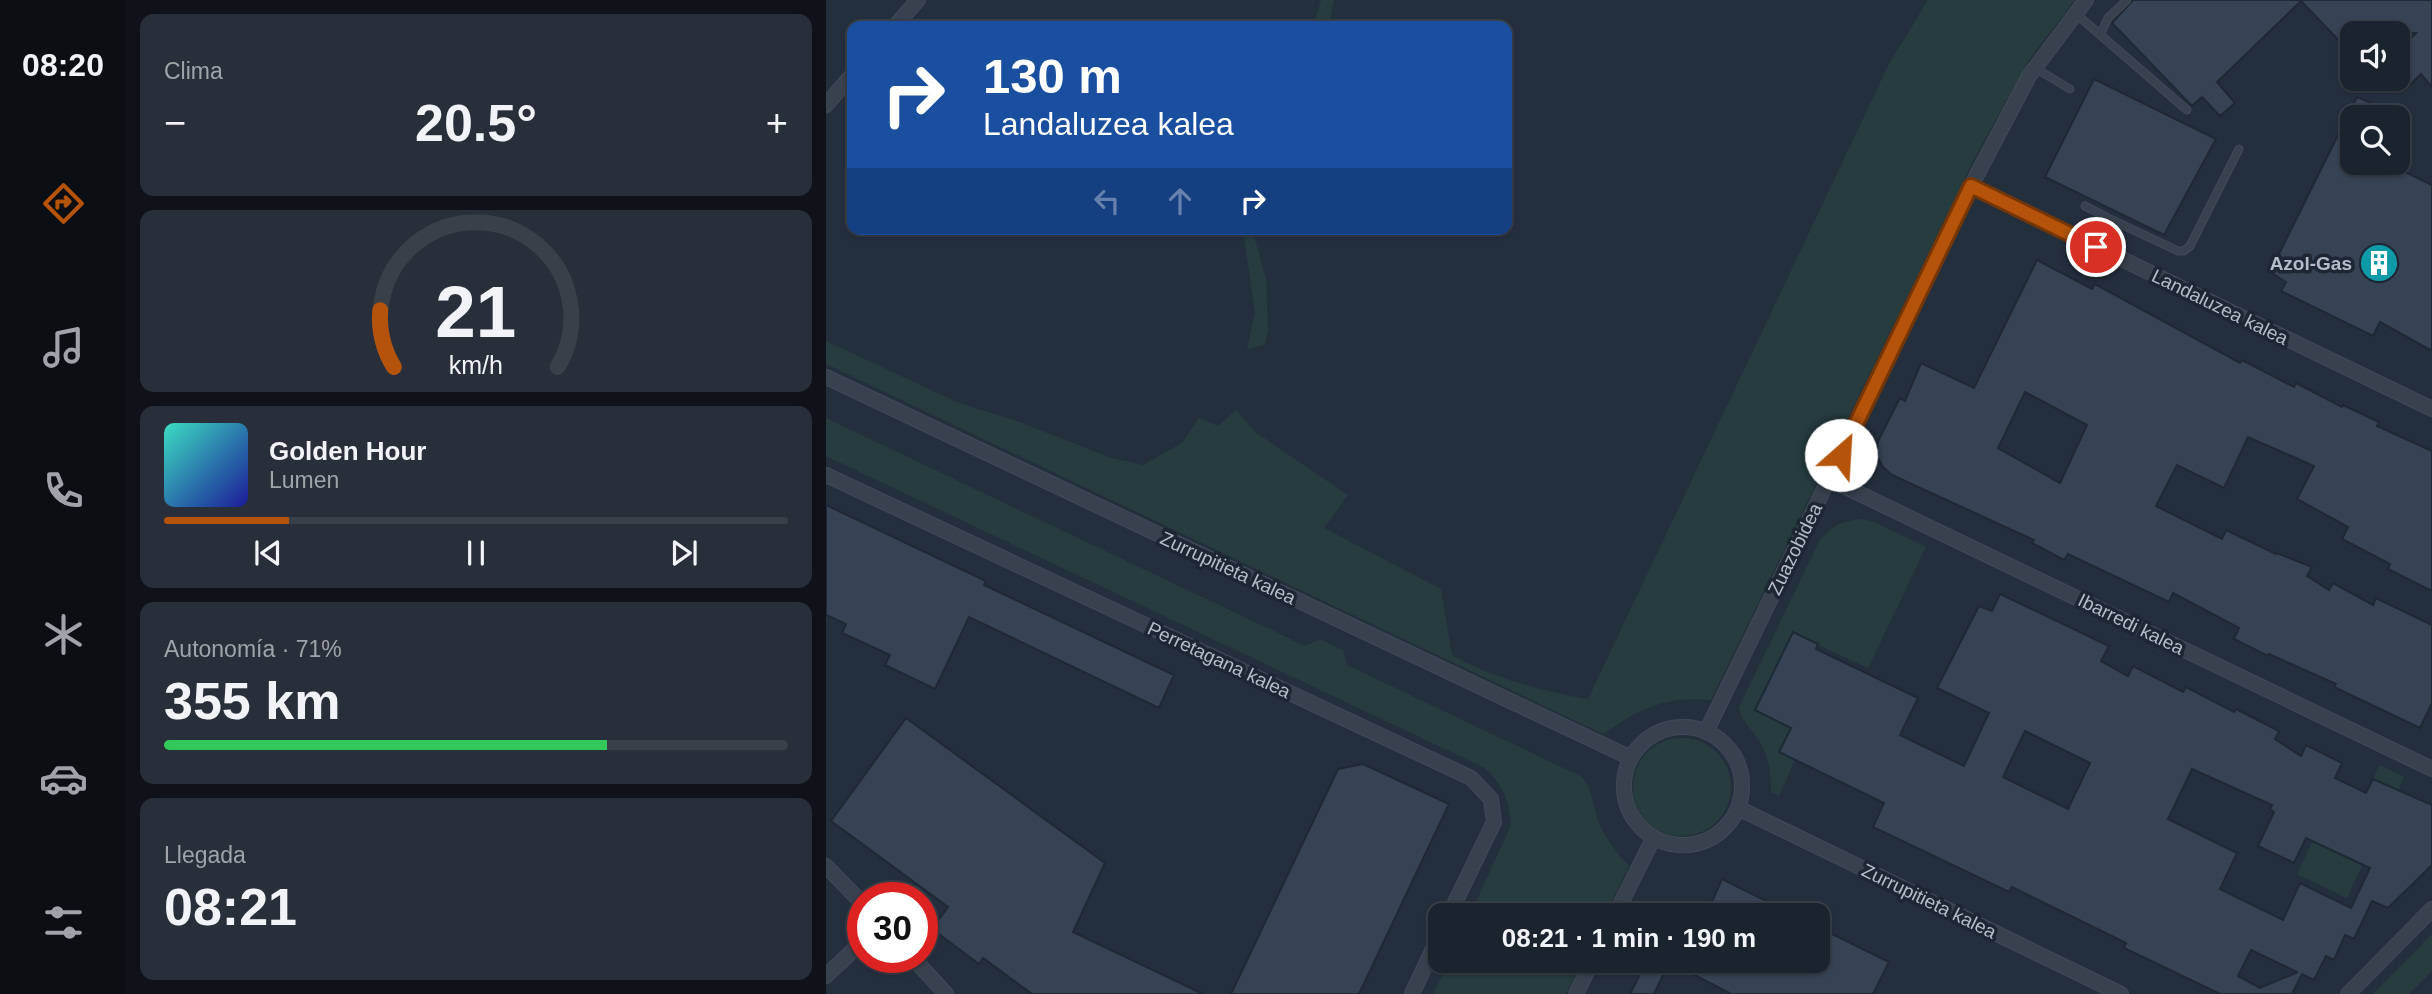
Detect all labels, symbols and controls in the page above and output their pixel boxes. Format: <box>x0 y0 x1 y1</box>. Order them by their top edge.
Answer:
map controls <box>2340 21 2410 175</box>
button: sound <box>2340 21 2410 91</box>
text: 08:20 <box>22 47 104 83</box>
icon: right <box>868 49 959 140</box>
text: 130 m <box>983 49 1122 103</box>
text: Clima <box>164 58 223 84</box>
text: 20.5° <box>415 94 537 152</box>
text: − <box>164 102 186 144</box>
text: + <box>766 102 788 144</box>
button: search <box>2340 105 2410 175</box>
text: Landaluzea kalea <box>983 106 1234 142</box>
icon: directions <box>39 179 88 228</box>
icon: left <box>1088 182 1126 220</box>
icon: ahead <box>1161 182 1199 220</box>
icon: right <box>1234 182 1272 220</box>
pin <box>2066 217 2126 277</box>
icon: arrive <box>2077 228 2115 266</box>
building icon: Azol-Gas <box>2358 242 2400 284</box>
place label: Azol-Gas <box>2270 253 2352 274</box>
street label: Landaluzea kalea <box>2148 265 2292 349</box>
text: 21 <box>436 271 516 352</box>
icon: music <box>39 323 88 372</box>
text: km/h <box>449 351 503 379</box>
position arrow <box>1804 418 1878 492</box>
text: Golden Hour <box>269 436 426 466</box>
icon: phone <box>39 466 88 515</box>
text: Lumen <box>269 467 339 493</box>
street label: Zuazobidea <box>1764 499 1826 598</box>
street label: Zurrupitieta kalea <box>1157 527 1299 609</box>
icon: previous <box>249 534 287 572</box>
icon: pause <box>457 534 495 572</box>
icon: next <box>665 534 703 572</box>
street label: Ibarredi kalea <box>2075 589 2188 659</box>
icon: climate <box>39 610 88 659</box>
street label: Perretagana kalea <box>1144 618 1294 703</box>
text: Autonomía · 71% <box>164 636 342 662</box>
text: 355 km <box>164 672 340 730</box>
icon: car <box>39 754 88 803</box>
text: Llegada <box>164 842 246 868</box>
street label: Zurrupitieta kalea <box>1858 859 2000 943</box>
text: 08:21 <box>164 878 297 936</box>
speed limit sign: 30 <box>847 882 938 973</box>
icon: filters <box>39 898 88 947</box>
text: 08:21 · 1 min · 190 m <box>1502 923 1756 953</box>

